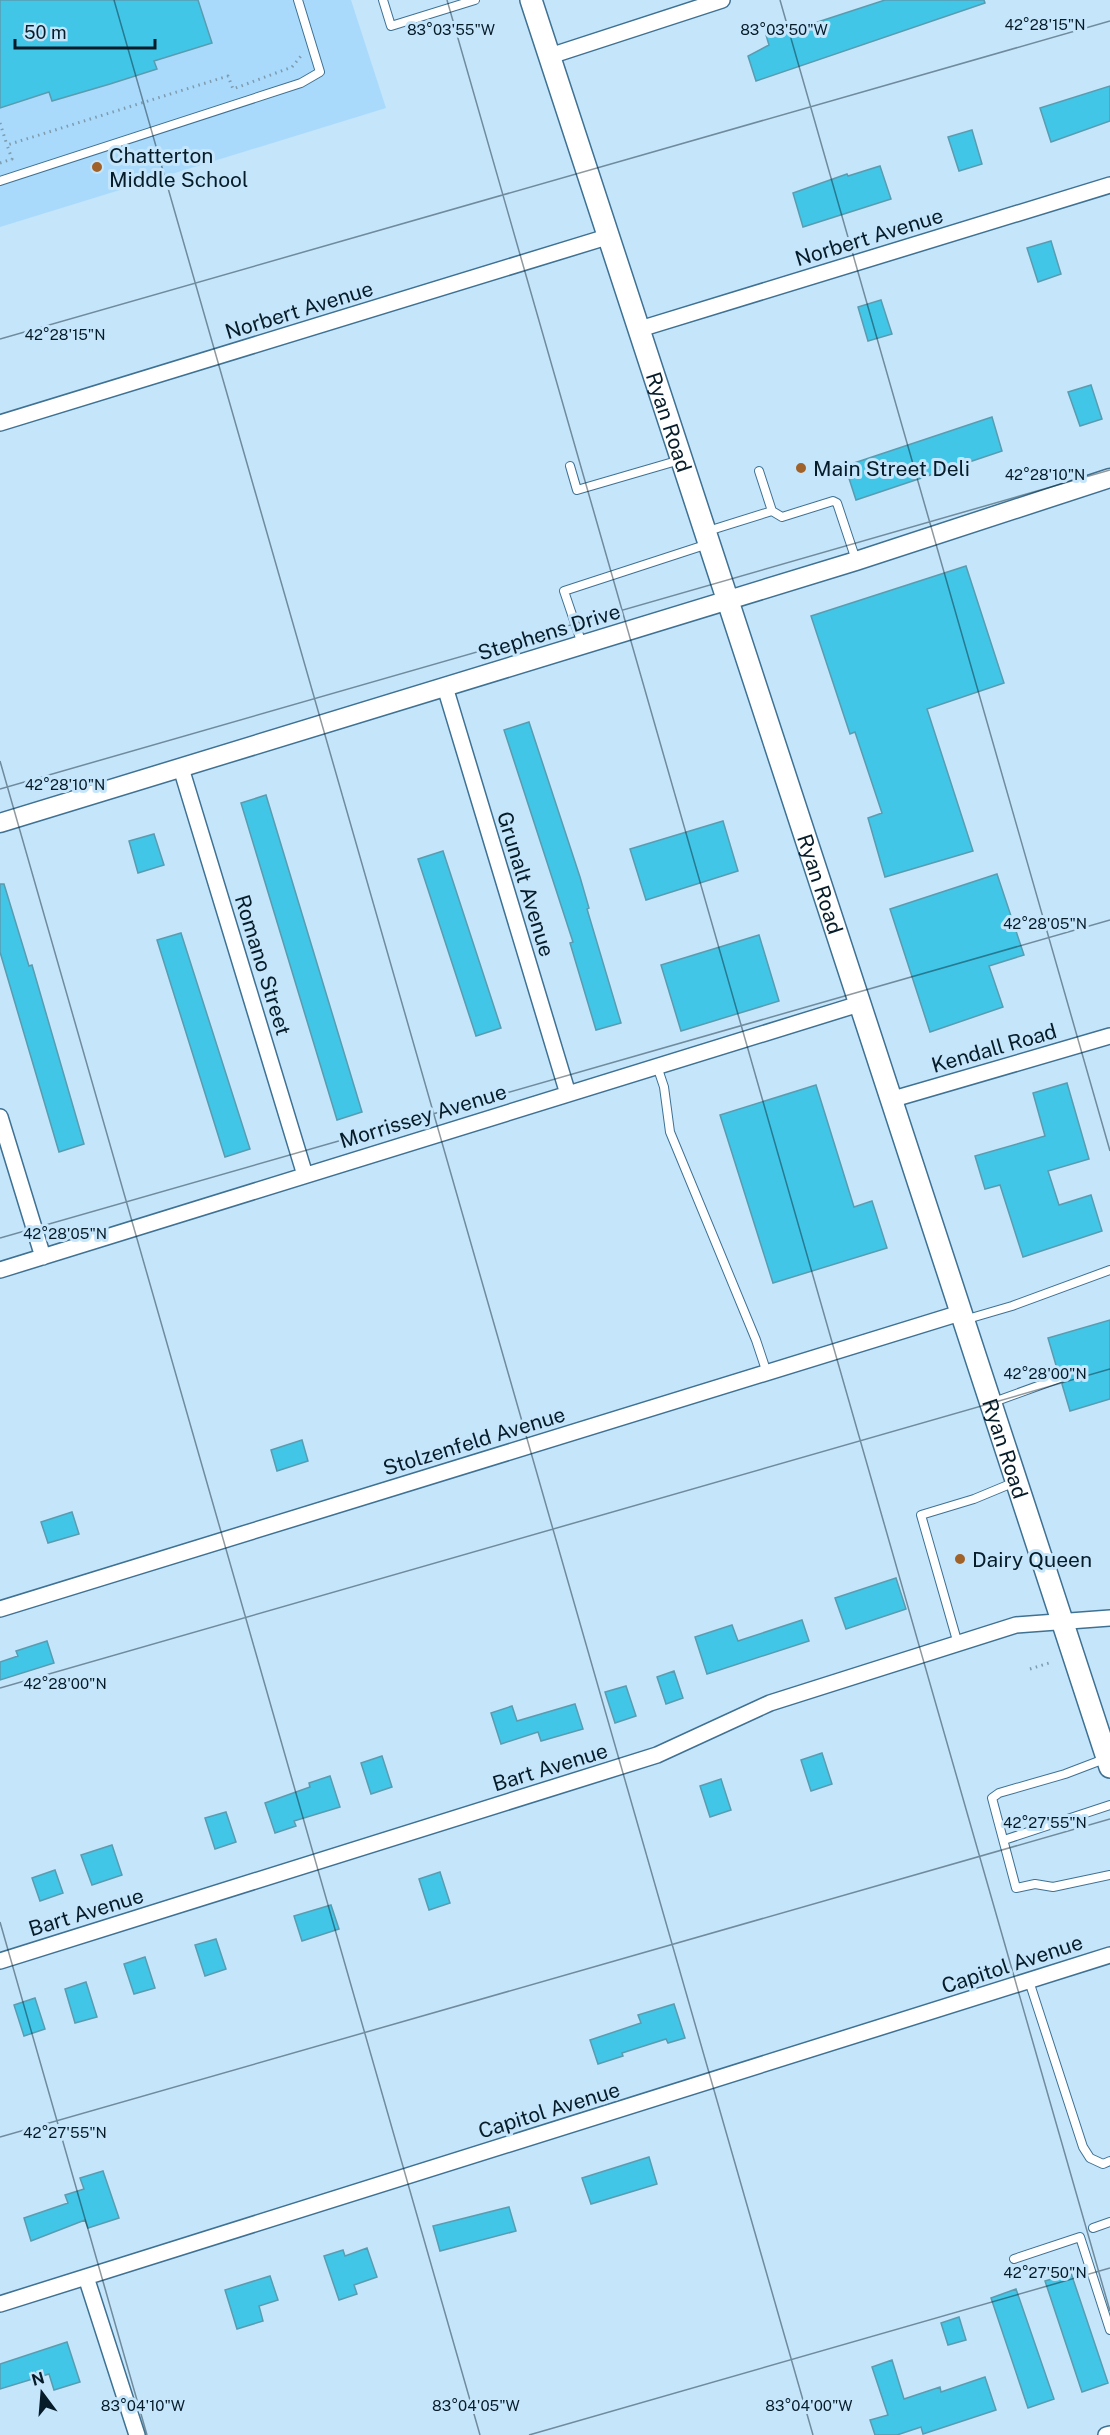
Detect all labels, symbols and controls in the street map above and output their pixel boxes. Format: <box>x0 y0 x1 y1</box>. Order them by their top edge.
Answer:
scale bar <box>15 12 154 50</box>
text: 42°28'15"N <box>1004 16 1086 33</box>
text: 83°03'55"W <box>407 21 495 38</box>
text: 83°03'50"W <box>740 21 828 38</box>
text: 50 m <box>24 22 67 43</box>
place label: Chatterton Middle School <box>109 143 248 192</box>
marker: Chatterton Middle School <box>90 160 104 174</box>
street label: Norbert Avenue <box>792 203 946 271</box>
street label: Norbert Avenue <box>222 276 376 344</box>
text: 42°28'15"N <box>24 326 106 343</box>
street label: Ryan Road <box>641 369 697 475</box>
place label: Main Street Deli <box>813 456 970 481</box>
marker: Main Street Deli <box>794 461 808 475</box>
text: 42°28'10"N <box>1005 466 1085 483</box>
street label: Stephens Drive <box>475 598 623 666</box>
text: 42°28'10"N <box>25 776 105 793</box>
street label: Grunalt Avenue <box>492 808 560 960</box>
street label: Ryan Road <box>793 831 849 937</box>
street label: Romano Street <box>230 892 296 1038</box>
text: 42°28'05"N <box>1003 915 1087 932</box>
street label: Kendall Road <box>928 1018 1060 1078</box>
street label: Morrissey Avenue <box>336 1079 510 1153</box>
text: 42°28'05"N <box>23 1225 107 1242</box>
text: 42°28'00"N <box>1003 1365 1087 1382</box>
street label: Ryan Road <box>978 1395 1034 1501</box>
street label: Stolzenfeld Avenue <box>380 1401 568 1481</box>
place label: Dairy Queen <box>972 1547 1092 1572</box>
marker: Dairy Queen <box>953 1552 967 1566</box>
text: 42°28'00"N <box>23 1675 107 1692</box>
street label: Bart Avenue <box>489 1738 611 1796</box>
text: 42°27'55"N <box>1003 1814 1087 1831</box>
street label: Bart Avenue <box>25 1883 147 1941</box>
street label: Capitol Avenue <box>938 1929 1086 1999</box>
street label: Capitol Avenue <box>475 2077 623 2143</box>
text: 42°27'55"N <box>23 2124 107 2141</box>
text: 42°27'50"N <box>1003 2264 1087 2281</box>
north arrow <box>12 2363 72 2423</box>
text: N <box>29 2368 47 2390</box>
text: 83°04'10"W <box>101 2397 185 2414</box>
text: 83°04'05"W <box>432 2397 520 2414</box>
text: 83°04'00"W <box>765 2397 853 2414</box>

